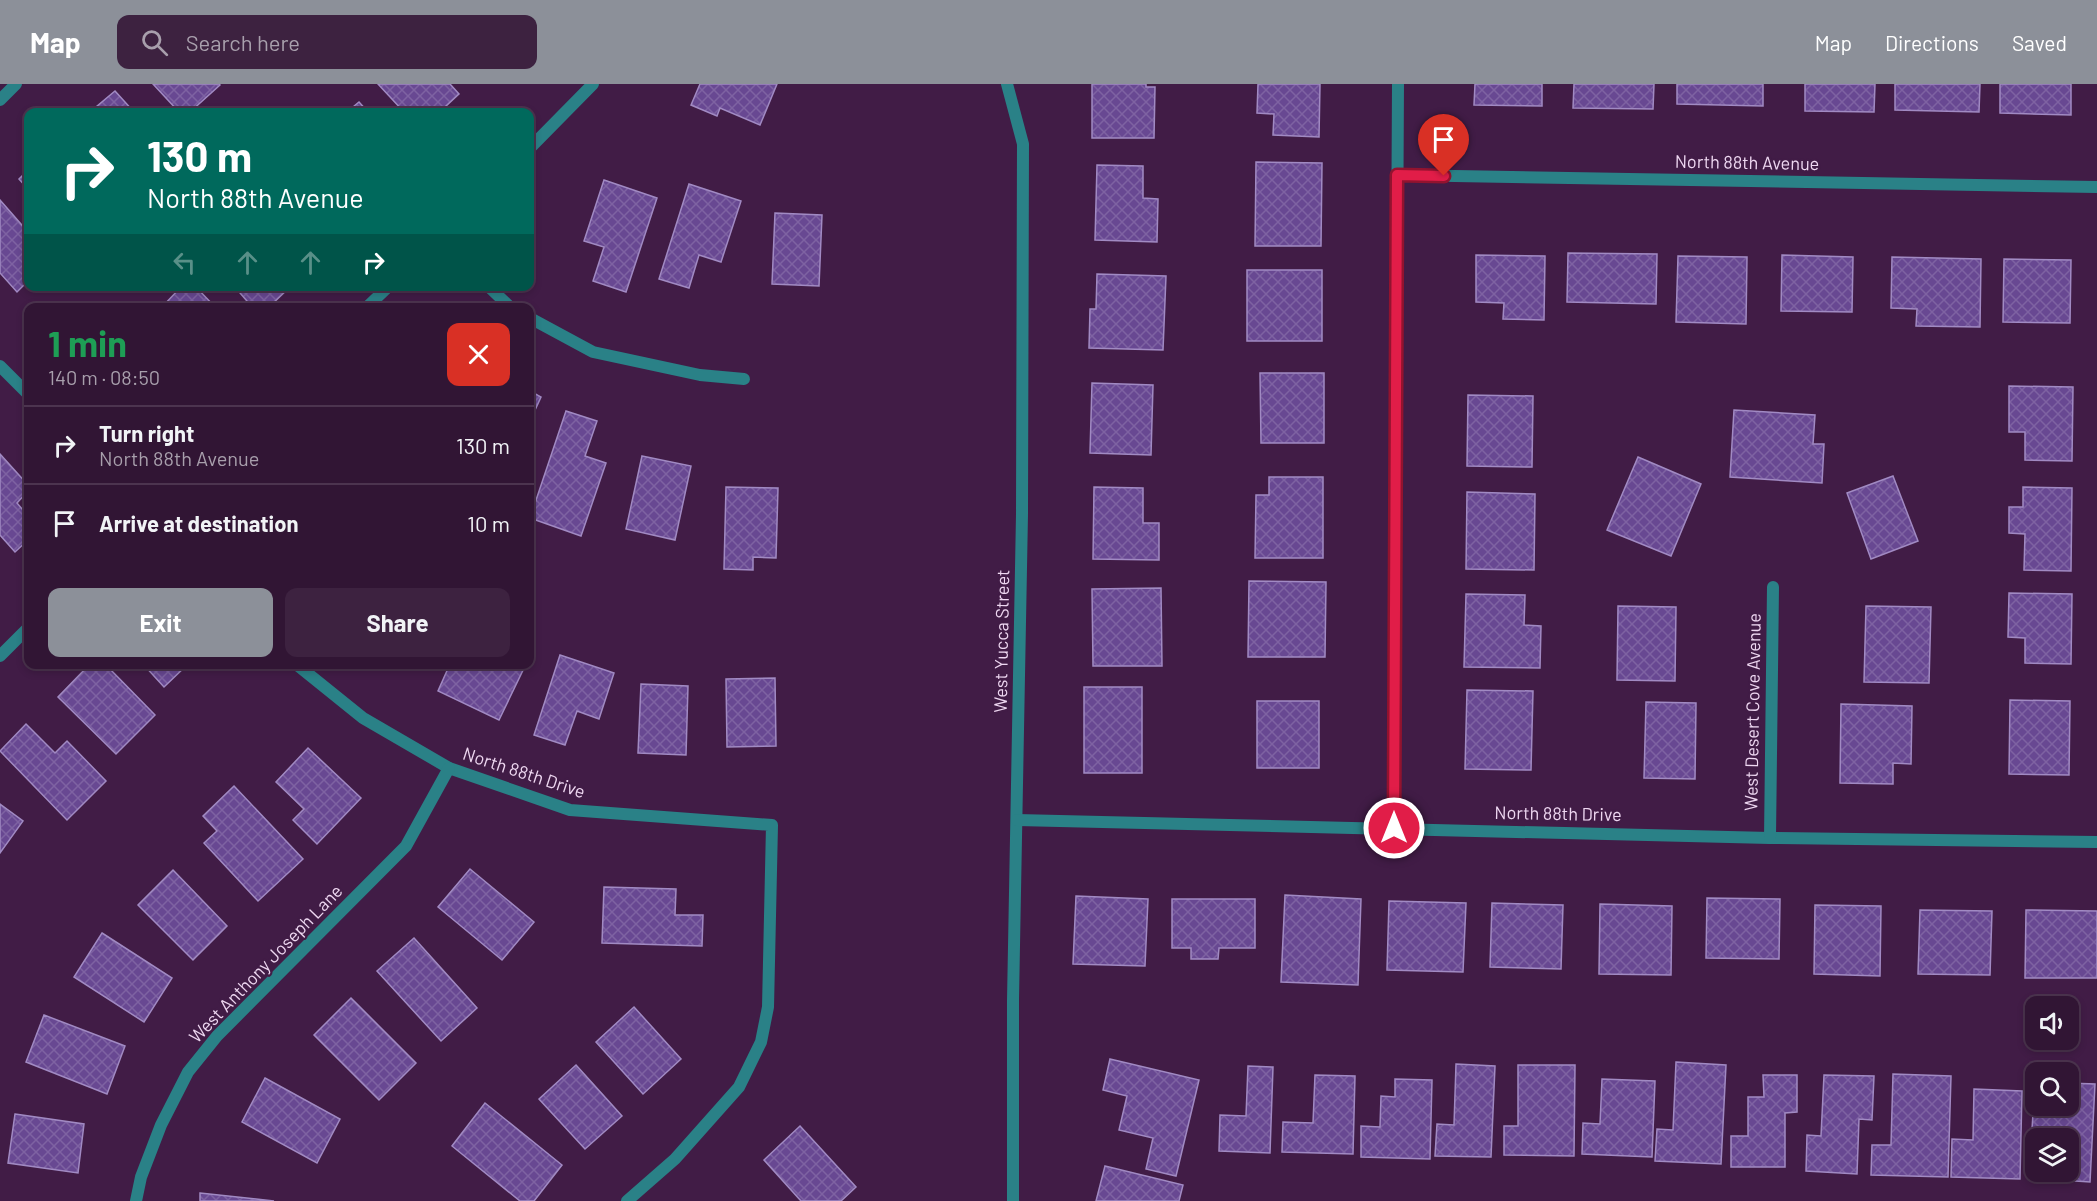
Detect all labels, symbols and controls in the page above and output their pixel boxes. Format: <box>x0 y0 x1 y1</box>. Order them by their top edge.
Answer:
search box <box>117 15 537 69</box>
text: Map <box>30 25 81 59</box>
icon: search <box>138 26 171 59</box>
text: Search here <box>186 29 300 55</box>
text: Map <box>1815 30 1852 55</box>
text: Directions <box>1885 30 1979 55</box>
text: Saved <box>2012 30 2067 55</box>
pin <box>1418 114 1469 176</box>
icon: arrive <box>1427 123 1460 156</box>
text: 130 m <box>147 130 252 180</box>
icon: right <box>48 132 126 210</box>
street label: North 88th Avenue <box>1675 150 1819 174</box>
text: North 88th Avenue <box>147 181 364 213</box>
icon: left <box>168 246 201 279</box>
icon: ahead <box>231 246 264 279</box>
icon: ahead <box>294 246 327 279</box>
icon: right <box>357 246 390 279</box>
text: 1 min <box>48 321 127 364</box>
button: close <box>447 323 510 386</box>
text: 140 m · 08:50 <box>48 365 160 389</box>
text: Turn right <box>99 420 194 446</box>
icon: right <box>48 429 81 462</box>
text: 130 m <box>456 432 510 458</box>
text: North 88th Avenue <box>99 446 260 470</box>
icon: arrive <box>48 507 81 540</box>
text: Arrive at destination <box>99 510 298 536</box>
text: 10 m <box>467 510 510 536</box>
street label: West Yucca Street <box>989 569 1013 713</box>
button: Exit <box>48 588 273 657</box>
button: Share <box>285 588 510 657</box>
street label: West Desert Cove Avenue <box>1739 613 1765 811</box>
street label: North 88th Drive <box>460 742 588 802</box>
position arrow <box>1362 796 1426 860</box>
street label: North 88th Drive <box>1494 801 1622 825</box>
street label: West Anthony Joseph Lane <box>184 880 347 1047</box>
map controls <box>2025 996 2079 1182</box>
button: sound <box>2025 996 2079 1050</box>
button: search <box>2025 1062 2079 1116</box>
button: layers <box>2025 1128 2079 1182</box>

